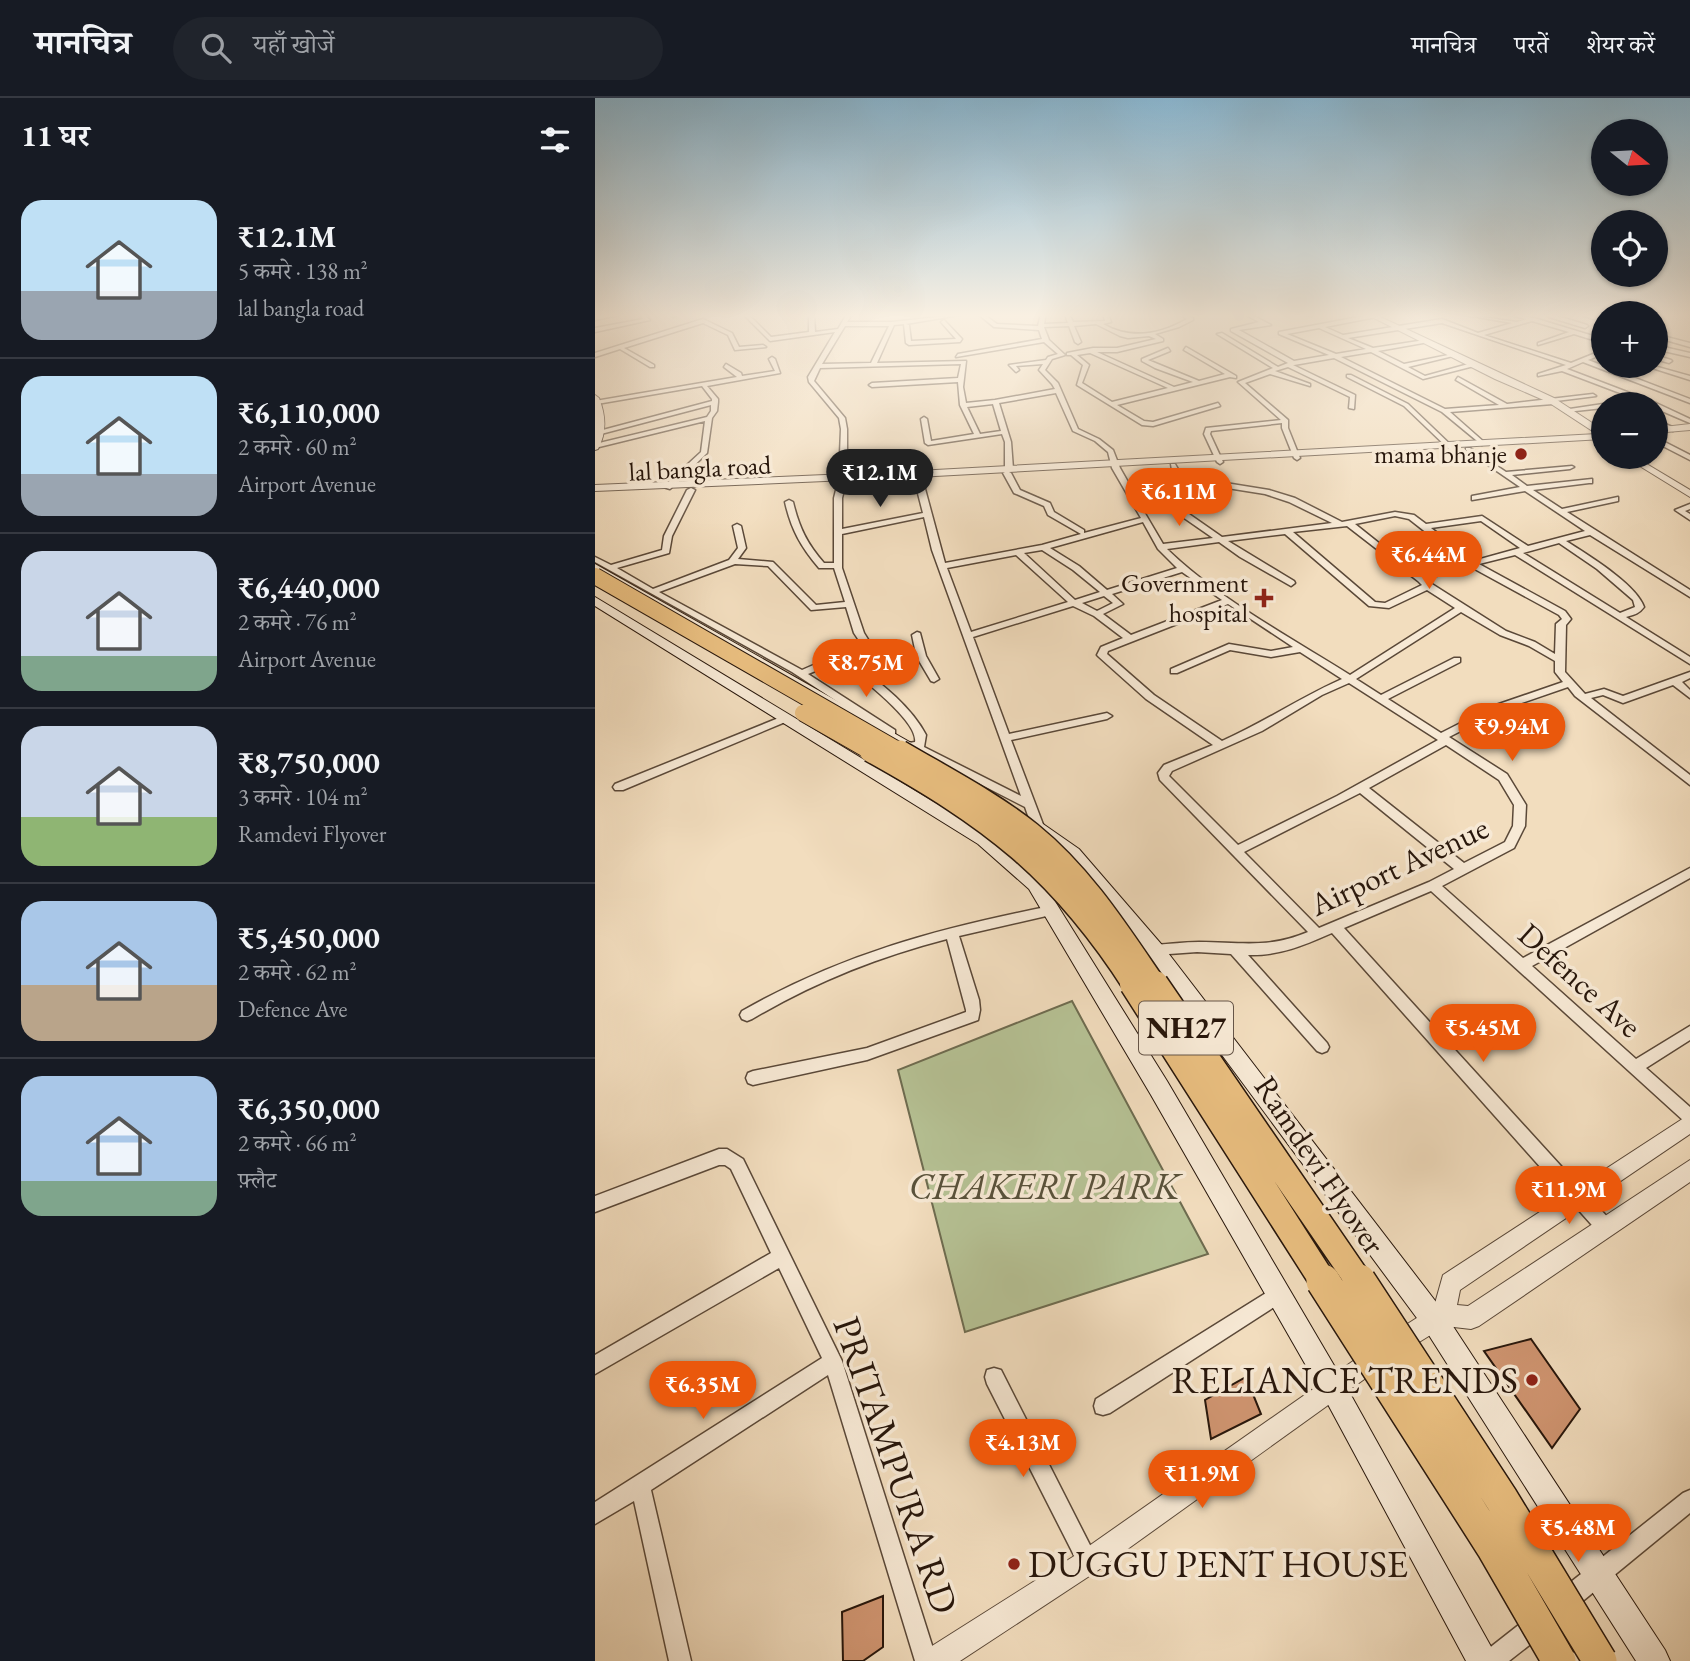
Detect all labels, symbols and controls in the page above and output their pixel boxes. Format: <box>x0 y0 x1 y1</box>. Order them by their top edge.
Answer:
search box <box>173 17 663 80</box>
text: मानचित्र <box>35 21 131 64</box>
text: यहाँ खोजें <box>253 27 334 61</box>
icon: search <box>197 29 235 67</box>
text: मानचित्र <box>1411 29 1476 60</box>
text: परतें <box>1514 29 1549 60</box>
text: शेयर करें <box>1587 29 1655 60</box>
text: 11 घर <box>21 116 90 155</box>
north arrow <box>1591 119 1668 196</box>
map controls <box>1591 119 1668 469</box>
icon: filters <box>536 121 574 159</box>
button: locate <box>1591 210 1668 287</box>
text: ₹12.1M <box>238 217 336 256</box>
icon: home <box>77 228 161 312</box>
text: 5 कमरे · 138 m² <box>238 256 368 286</box>
text: lal bangla road <box>238 293 364 323</box>
button: + <box>1591 301 1668 378</box>
button: − <box>1591 392 1668 469</box>
text: ₹6,110,000 <box>238 393 380 432</box>
icon: home <box>77 404 161 488</box>
text: 2 कमरे · 60 m² <box>238 432 357 462</box>
place label: mama bhanje <box>1374 437 1507 471</box>
marker: mama bhanje <box>1513 446 1529 462</box>
street label: lal bangla road <box>628 447 773 489</box>
pin: ₹12.1M <box>823 450 937 509</box>
text: ₹12.1M <box>842 457 918 487</box>
pin: ₹6.11M <box>1122 468 1236 528</box>
text: Airport Avenue <box>238 469 376 499</box>
text: ₹6.11M <box>1141 476 1217 506</box>
pin: ₹6.44M <box>1372 532 1486 591</box>
text: ₹6.44M <box>1391 539 1467 569</box>
place label: Government hospital <box>1121 566 1248 630</box>
text: ₹6,440,000 <box>238 568 380 607</box>
icon: home <box>77 579 161 663</box>
marker: Government hospital <box>1254 588 1274 608</box>
text: 2 कमरे · 76 m² <box>238 607 357 637</box>
pin: ₹8.75M <box>809 640 923 699</box>
text: Airport Avenue <box>238 644 376 674</box>
text: ₹8.75M <box>828 647 904 677</box>
pin: ₹9.94M <box>1455 704 1569 763</box>
text: ₹9.94M <box>1474 711 1550 741</box>
text: ₹8,750,000 <box>238 743 380 782</box>
icon: home <box>77 754 161 838</box>
text: 3 कमरे · 104 m² <box>238 782 368 812</box>
street label: Airport Avenue <box>1302 806 1495 926</box>
text: Ramdevi Flyover <box>238 819 386 849</box>
street label: Defence Ave <box>1509 913 1651 1047</box>
text: ₹5,450,000 <box>238 918 380 957</box>
icon: home <box>77 929 161 1013</box>
text: 2 कमरे · 62 m² <box>238 957 357 987</box>
text: Defence Ave <box>238 994 347 1024</box>
road number: NH27 <box>1139 1002 1233 1054</box>
pin: ₹5.45M <box>1426 1004 1540 1064</box>
text: ₹5.45M <box>1445 1012 1521 1042</box>
street label: Ramdevi Flyover <box>1245 1068 1395 1263</box>
text: ₹6,350,000 <box>238 1089 380 1128</box>
icon: home <box>77 1104 161 1188</box>
text: 2 कमरे · 66 m² <box>238 1128 357 1158</box>
park label: CHAKERI PARK <box>908 1161 1184 1210</box>
text: फ़्लैट <box>238 1165 276 1195</box>
pin: ₹11.9M <box>1512 1166 1626 1226</box>
text: ₹11.9M <box>1531 1174 1607 1204</box>
street label: PRITAMPURA RD <box>823 1310 970 1620</box>
place label: RELIANCE TRENDS <box>1172 1355 1518 1404</box>
pin: ₹6.35M <box>646 1362 760 1421</box>
text: ₹6.35M <box>665 1369 741 1399</box>
marker: RELIANCE TRENDS <box>1524 1372 1540 1388</box>
pin: ₹4.13M <box>966 1420 1080 1479</box>
text: ₹4.13M <box>985 1427 1061 1457</box>
pin: ₹11.9M <box>1145 1450 1259 1510</box>
text: ₹11.9M <box>1164 1458 1240 1488</box>
pin: ₹5.48M <box>1521 1504 1635 1564</box>
text: ₹5.48M <box>1540 1512 1616 1542</box>
place label: DUGGU PENT HOUSE <box>1028 1539 1408 1588</box>
marker: DUGGU PENT HOUSE <box>1006 1556 1022 1572</box>

